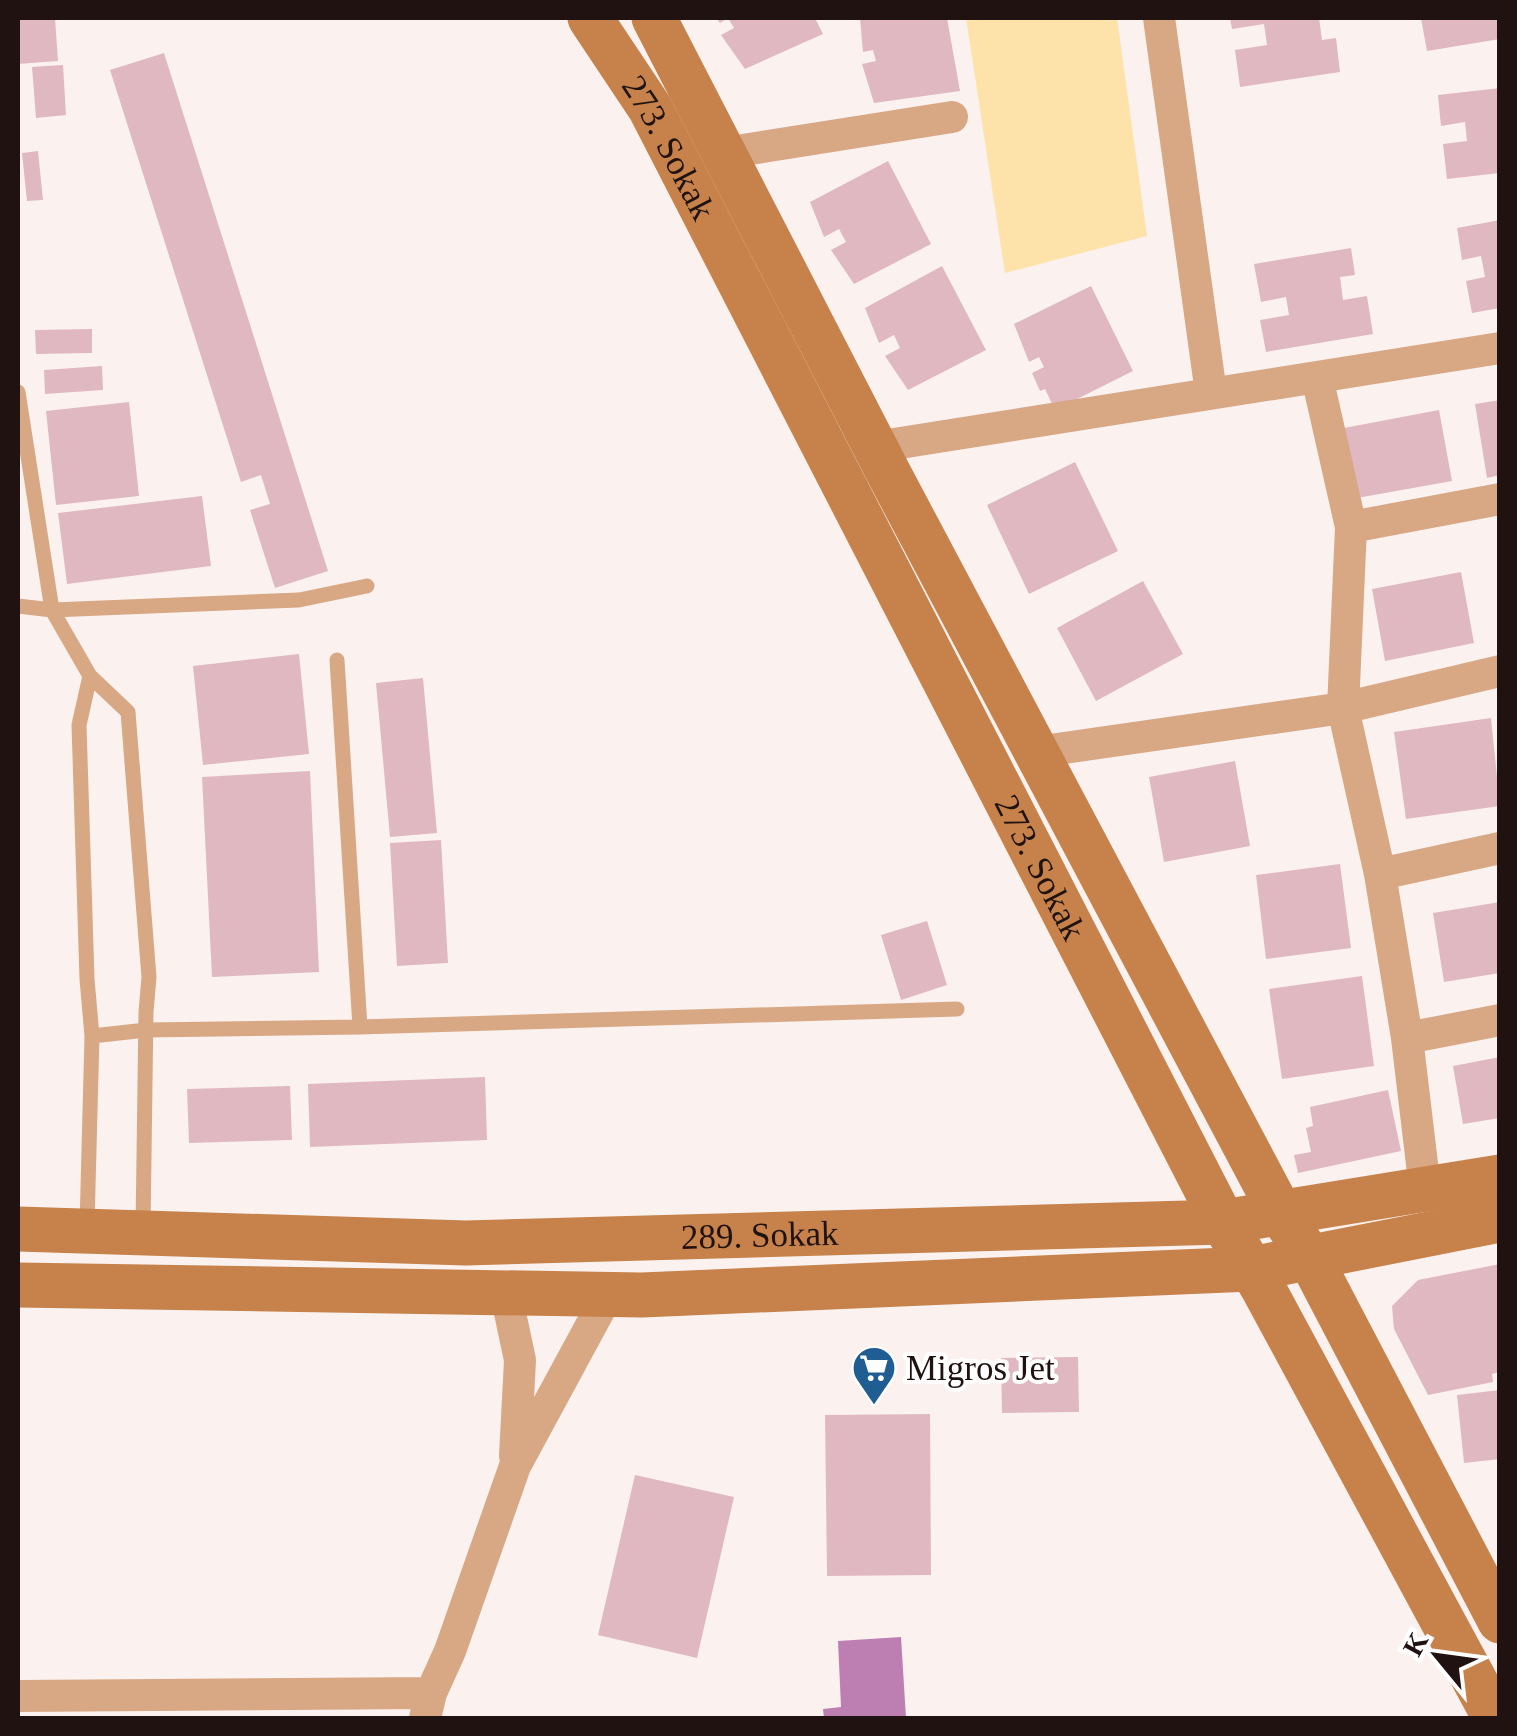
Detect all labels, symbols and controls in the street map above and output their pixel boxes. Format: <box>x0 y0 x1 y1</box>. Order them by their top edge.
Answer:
street label: 273. Sokak <box>614 68 724 226</box>
street label: 273. Sokak <box>987 788 1094 947</box>
street label: 289. Sokak <box>680 1213 839 1257</box>
supermarket icon: Migros Jet <box>851 1345 897 1406</box>
place label: Migros Jet <box>906 1349 1055 1388</box>
north arrow <box>1387 1606 1487 1706</box>
text: K <box>1397 1627 1435 1661</box>

